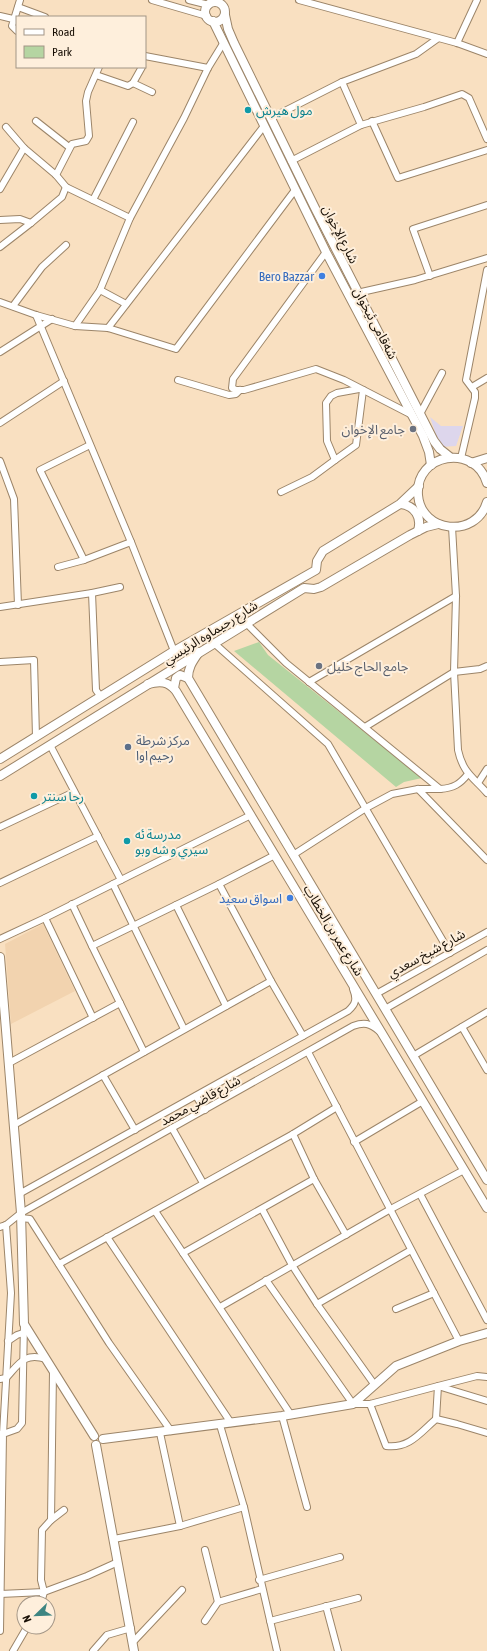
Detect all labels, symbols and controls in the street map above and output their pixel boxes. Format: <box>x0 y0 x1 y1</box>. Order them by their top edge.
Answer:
legend <box>16 16 146 68</box>
text: Road <box>52 25 75 39</box>
text: Park <box>52 45 73 59</box>
place label: مول هيرش <box>256 103 313 119</box>
marker: مول هيرش <box>243 105 253 115</box>
street label: شارع الإخوان <box>317 202 362 267</box>
place label: Bero Bazzar <box>259 269 314 284</box>
marker: Bero Bazzar <box>317 271 327 281</box>
street label: شەقامی ئیخوان <box>349 285 401 362</box>
place label: جامع الإخوان <box>342 422 405 440</box>
marker: جامع الإخوان <box>408 424 418 434</box>
street label: شارع رحيماوه الرئيسي <box>160 597 262 670</box>
place label: جامع الحاج خليل <box>327 659 409 677</box>
marker: جامع الحاج خليل <box>314 661 324 671</box>
place label: مركز شرطة رحيم اوا <box>136 733 190 766</box>
marker: مركز شرطة رحيم اوا <box>123 742 133 752</box>
place label: رحا سنتر <box>41 789 84 804</box>
marker: رحا سنتر <box>29 791 39 801</box>
place label: مدرسة ئه سيري و شه وبو <box>135 827 208 860</box>
marker: مدرسة ئه سيري و شه وبو <box>122 836 132 846</box>
street label: شارع عمر بن الخطاب <box>298 882 367 980</box>
place label: اسواق سعيد <box>219 891 282 906</box>
marker: اسواق سعيد <box>285 893 295 903</box>
street label: شارع شيخ سعدي <box>385 926 469 984</box>
street label: شارع قاضي محمد <box>158 1072 244 1131</box>
north arrow <box>16 1595 56 1635</box>
text: N <box>20 1614 34 1624</box>

